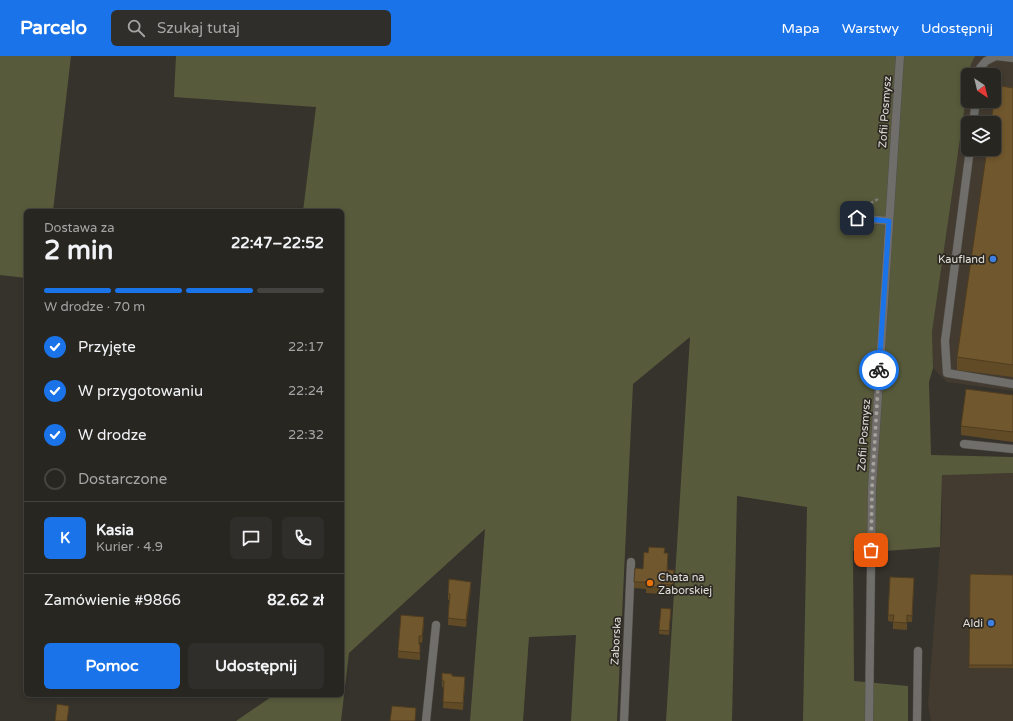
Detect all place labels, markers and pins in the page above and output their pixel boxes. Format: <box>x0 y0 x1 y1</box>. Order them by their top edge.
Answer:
pin <box>840 201 874 235</box>
place label: Kaufland <box>938 253 985 266</box>
marker: Kaufland <box>988 254 998 264</box>
pin <box>854 533 888 567</box>
place label: Chata na Zaborskiej <box>658 571 712 597</box>
marker: Chata na Zaborskiej <box>645 578 655 588</box>
place label: Aldi <box>962 617 983 630</box>
marker: Aldi <box>986 618 996 628</box>

